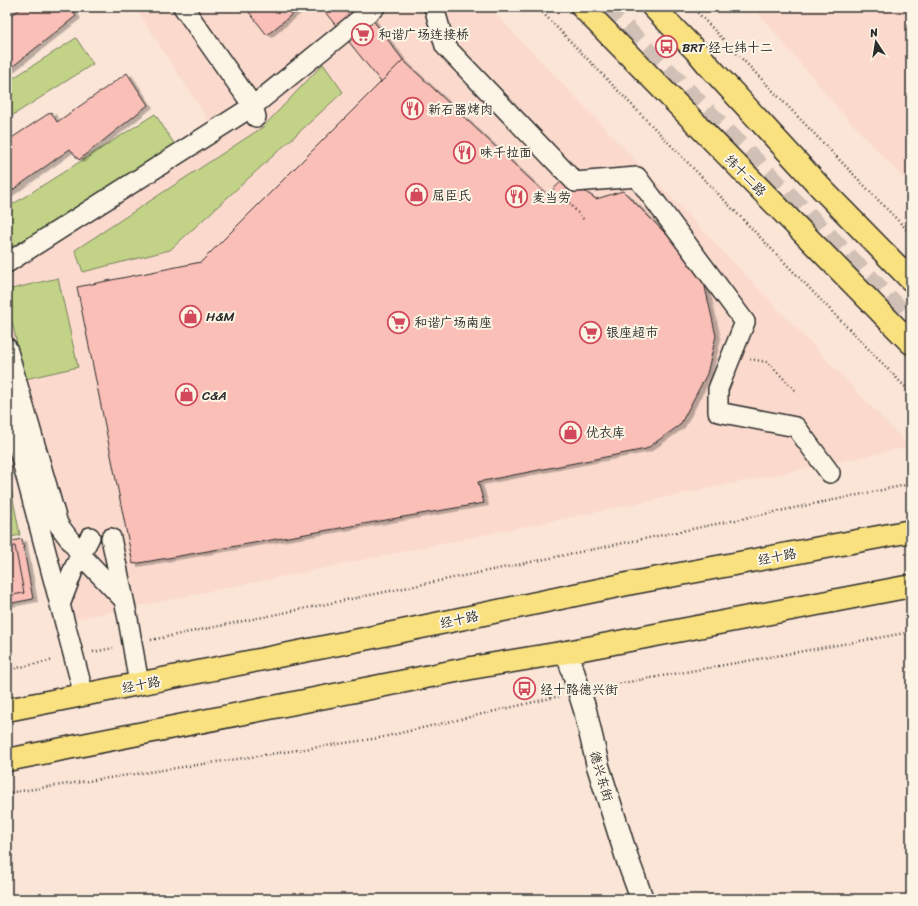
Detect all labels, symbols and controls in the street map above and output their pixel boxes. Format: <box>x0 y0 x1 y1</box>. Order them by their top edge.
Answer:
supermarket icon: 和谐广场连接桥 <box>350 21 376 47</box>
north arrow <box>856 22 896 62</box>
place label: 和谐广场连接桥 <box>378 23 469 46</box>
text: N <box>867 23 880 43</box>
bus stop icon: BRT 经七纬十二 <box>653 34 679 60</box>
place label: BRT 经七纬十二 <box>682 36 773 59</box>
restaurant icon: 新石器烤肉 <box>399 96 425 122</box>
place label: 新石器烤肉 <box>428 98 493 121</box>
restaurant icon: 味千拉面 <box>451 139 477 165</box>
place label: 味千拉面 <box>480 141 532 164</box>
street label: 纬十二路 <box>719 149 772 202</box>
shop icon: 屈臣氏 <box>404 182 430 208</box>
place label: 屈臣氏 <box>432 184 471 207</box>
restaurant icon: 麦当劳 <box>503 184 529 210</box>
place label: 麦当劳 <box>532 186 571 209</box>
shop icon: H&M <box>178 303 204 329</box>
place label: H&M <box>206 305 235 328</box>
supermarket icon: 和谐广场南座 <box>386 309 412 335</box>
place label: 和谐广场南座 <box>414 311 492 334</box>
supermarket icon: 银座超市 <box>577 319 603 345</box>
place label: 银座超市 <box>606 321 658 344</box>
shop icon: C&A <box>173 382 199 408</box>
place label: C&A <box>202 384 227 407</box>
shop icon: 优衣库 <box>557 419 583 445</box>
place label: 优衣库 <box>586 421 625 444</box>
street label: 经十路 <box>756 541 798 572</box>
street label: 经十路 <box>438 604 481 635</box>
street label: 经十路 <box>120 669 162 700</box>
bus stop icon: 经十路德兴街 <box>512 676 538 702</box>
place label: 经十路德兴街 <box>540 678 618 701</box>
street label: 德兴东街 <box>583 748 620 804</box>

